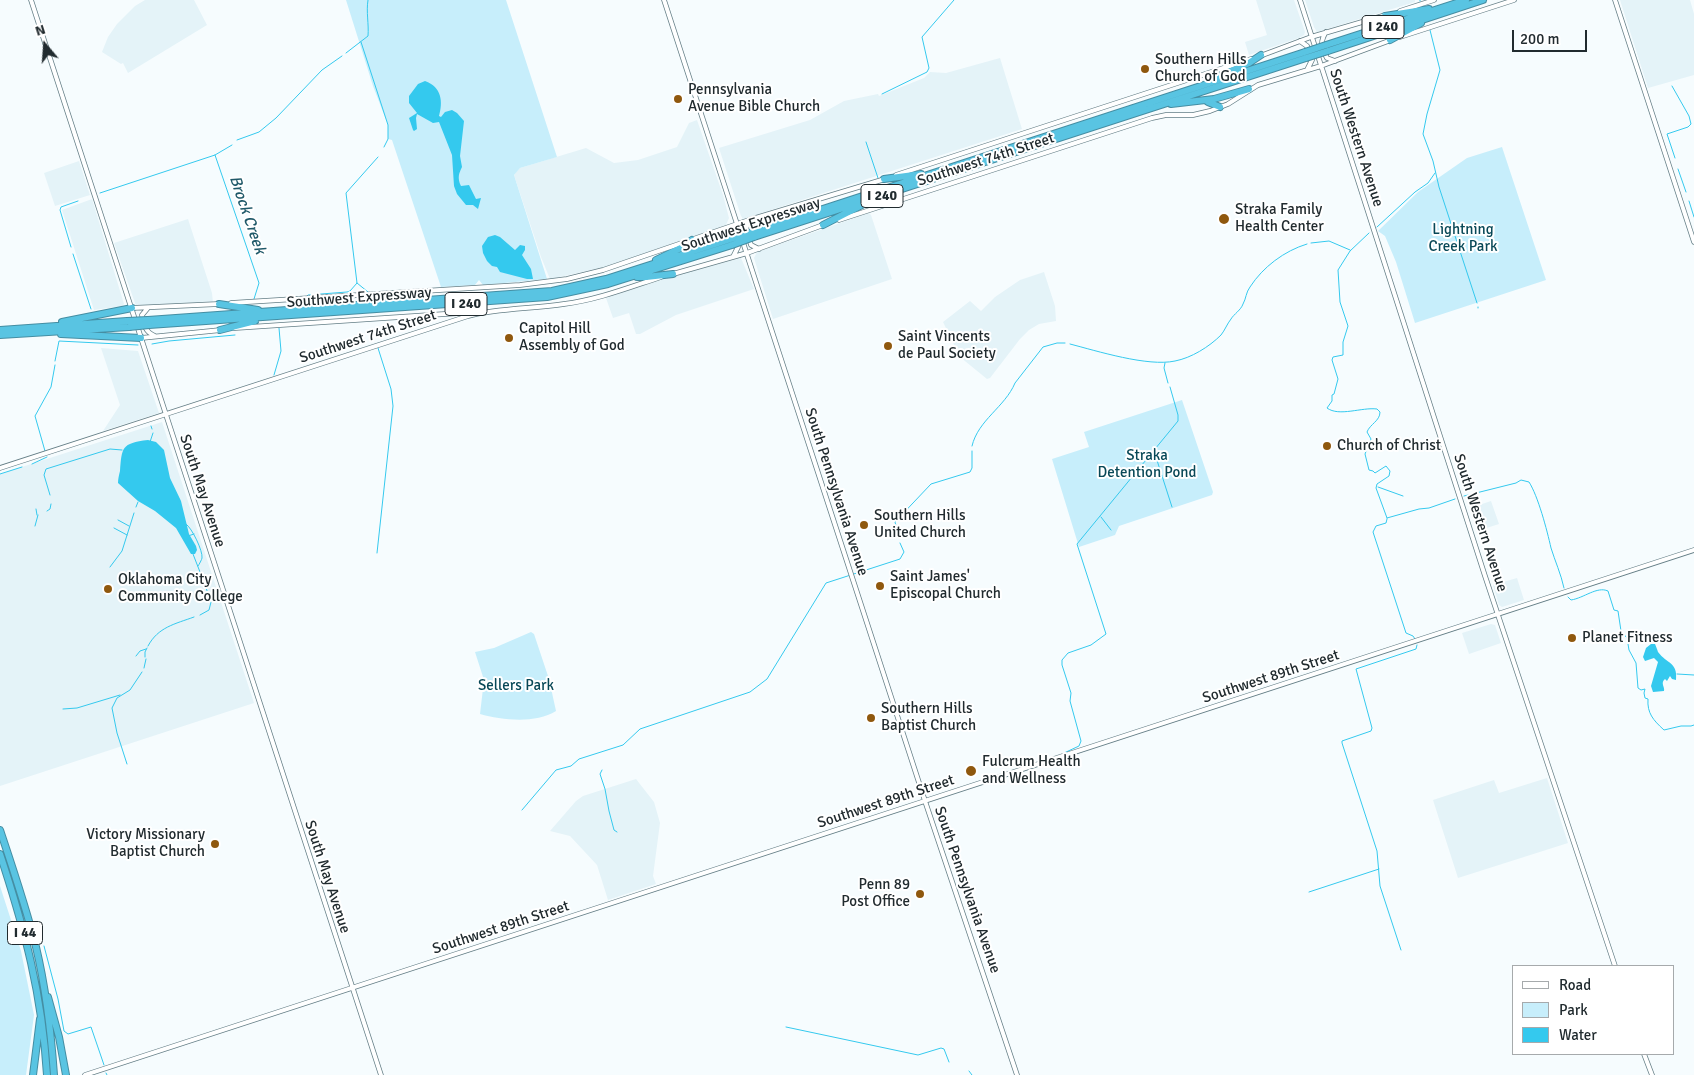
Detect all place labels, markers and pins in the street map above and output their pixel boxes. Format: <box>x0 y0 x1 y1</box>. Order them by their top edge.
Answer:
place label: Southern Hills Church of God <box>1155 51 1247 86</box>
marker: Southern Hills Church of God <box>1139 63 1151 75</box>
place label: Pennsylvania Avenue Bible Church <box>688 81 820 116</box>
marker: Pennsylvania Avenue Bible Church <box>672 93 684 105</box>
place label: Straka Family Health Center <box>1235 201 1324 236</box>
marker: Straka Family Health Center <box>1217 212 1231 226</box>
place label: Capitol Hill Assembly of God <box>519 320 625 355</box>
place label: Saint Vincents de Paul Society <box>898 328 996 363</box>
marker: Capitol Hill Assembly of God <box>503 332 515 344</box>
marker: Saint Vincents de Paul Society <box>882 340 894 352</box>
place label: Church of Christ <box>1337 437 1441 455</box>
marker: Church of Christ <box>1321 440 1333 452</box>
place label: Southern Hills United Church <box>874 507 966 542</box>
marker: Southern Hills United Church <box>858 519 870 531</box>
place label: Saint James' Episcopal Church <box>890 568 1001 603</box>
place label: Oklahoma City Community College <box>118 571 243 606</box>
marker: Saint James' Episcopal Church <box>874 580 886 592</box>
marker: Oklahoma City Community College <box>102 583 114 595</box>
place label: Planet Fitness <box>1582 629 1673 647</box>
marker: Planet Fitness <box>1566 632 1578 644</box>
place label: Southern Hills Baptist Church <box>881 700 976 735</box>
marker: Southern Hills Baptist Church <box>865 712 877 724</box>
place label: Fulcrum Health and Wellness <box>982 753 1081 788</box>
marker: Fulcrum Health and Wellness <box>964 764 978 778</box>
place label: Victory Missionary Baptist Church <box>86 826 205 861</box>
marker: Victory Missionary Baptist Church <box>209 838 221 850</box>
place label: Penn 89 Post Office <box>841 876 910 911</box>
marker: Penn 89 Post Office <box>914 888 926 900</box>

